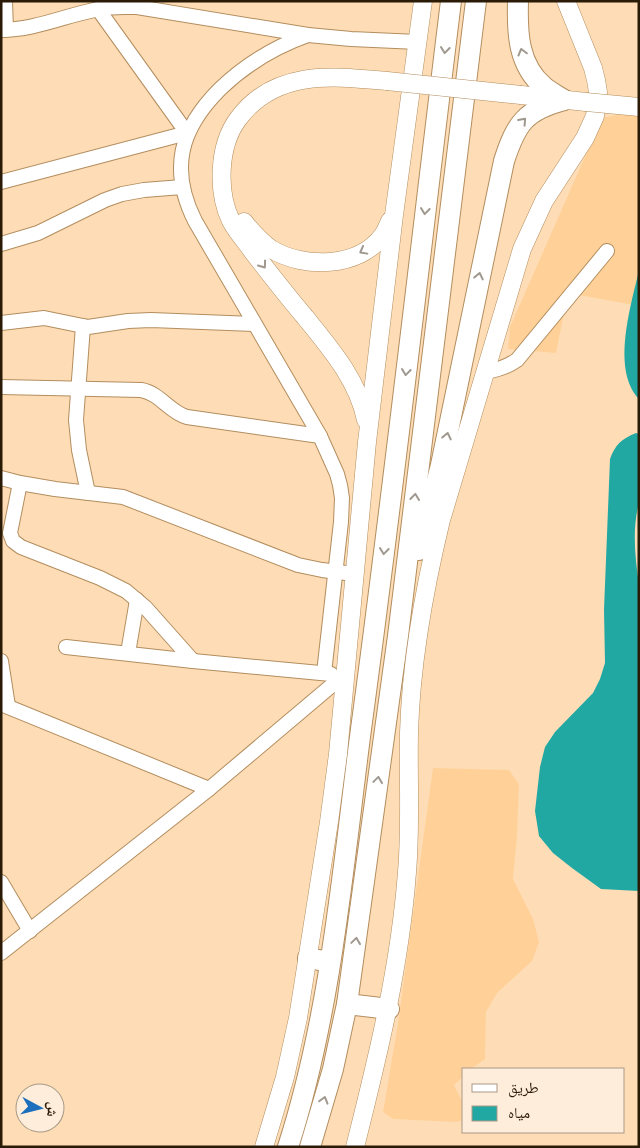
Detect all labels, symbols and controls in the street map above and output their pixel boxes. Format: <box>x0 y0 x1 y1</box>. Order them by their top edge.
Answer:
one-way arrow <box>440 46 451 54</box>
one-way arrow <box>517 47 528 56</box>
one-way arrow <box>517 118 526 127</box>
one-way arrow <box>420 207 431 215</box>
one-way arrow <box>360 245 369 255</box>
one-way arrow <box>257 259 266 269</box>
one-way arrow <box>474 272 484 281</box>
one-way arrow <box>401 369 412 377</box>
one-way arrow <box>441 431 451 440</box>
one-way arrow <box>409 493 420 501</box>
one-way arrow <box>379 547 390 555</box>
one-way arrow <box>372 776 383 784</box>
one-way arrow <box>350 937 361 945</box>
legend <box>462 1068 625 1133</box>
text: طريق <box>508 1077 539 1098</box>
north arrow <box>15 1083 65 1133</box>
one-way arrow <box>319 1096 329 1105</box>
text: ش <box>42 1101 64 1118</box>
text: مياه <box>508 1102 530 1123</box>

